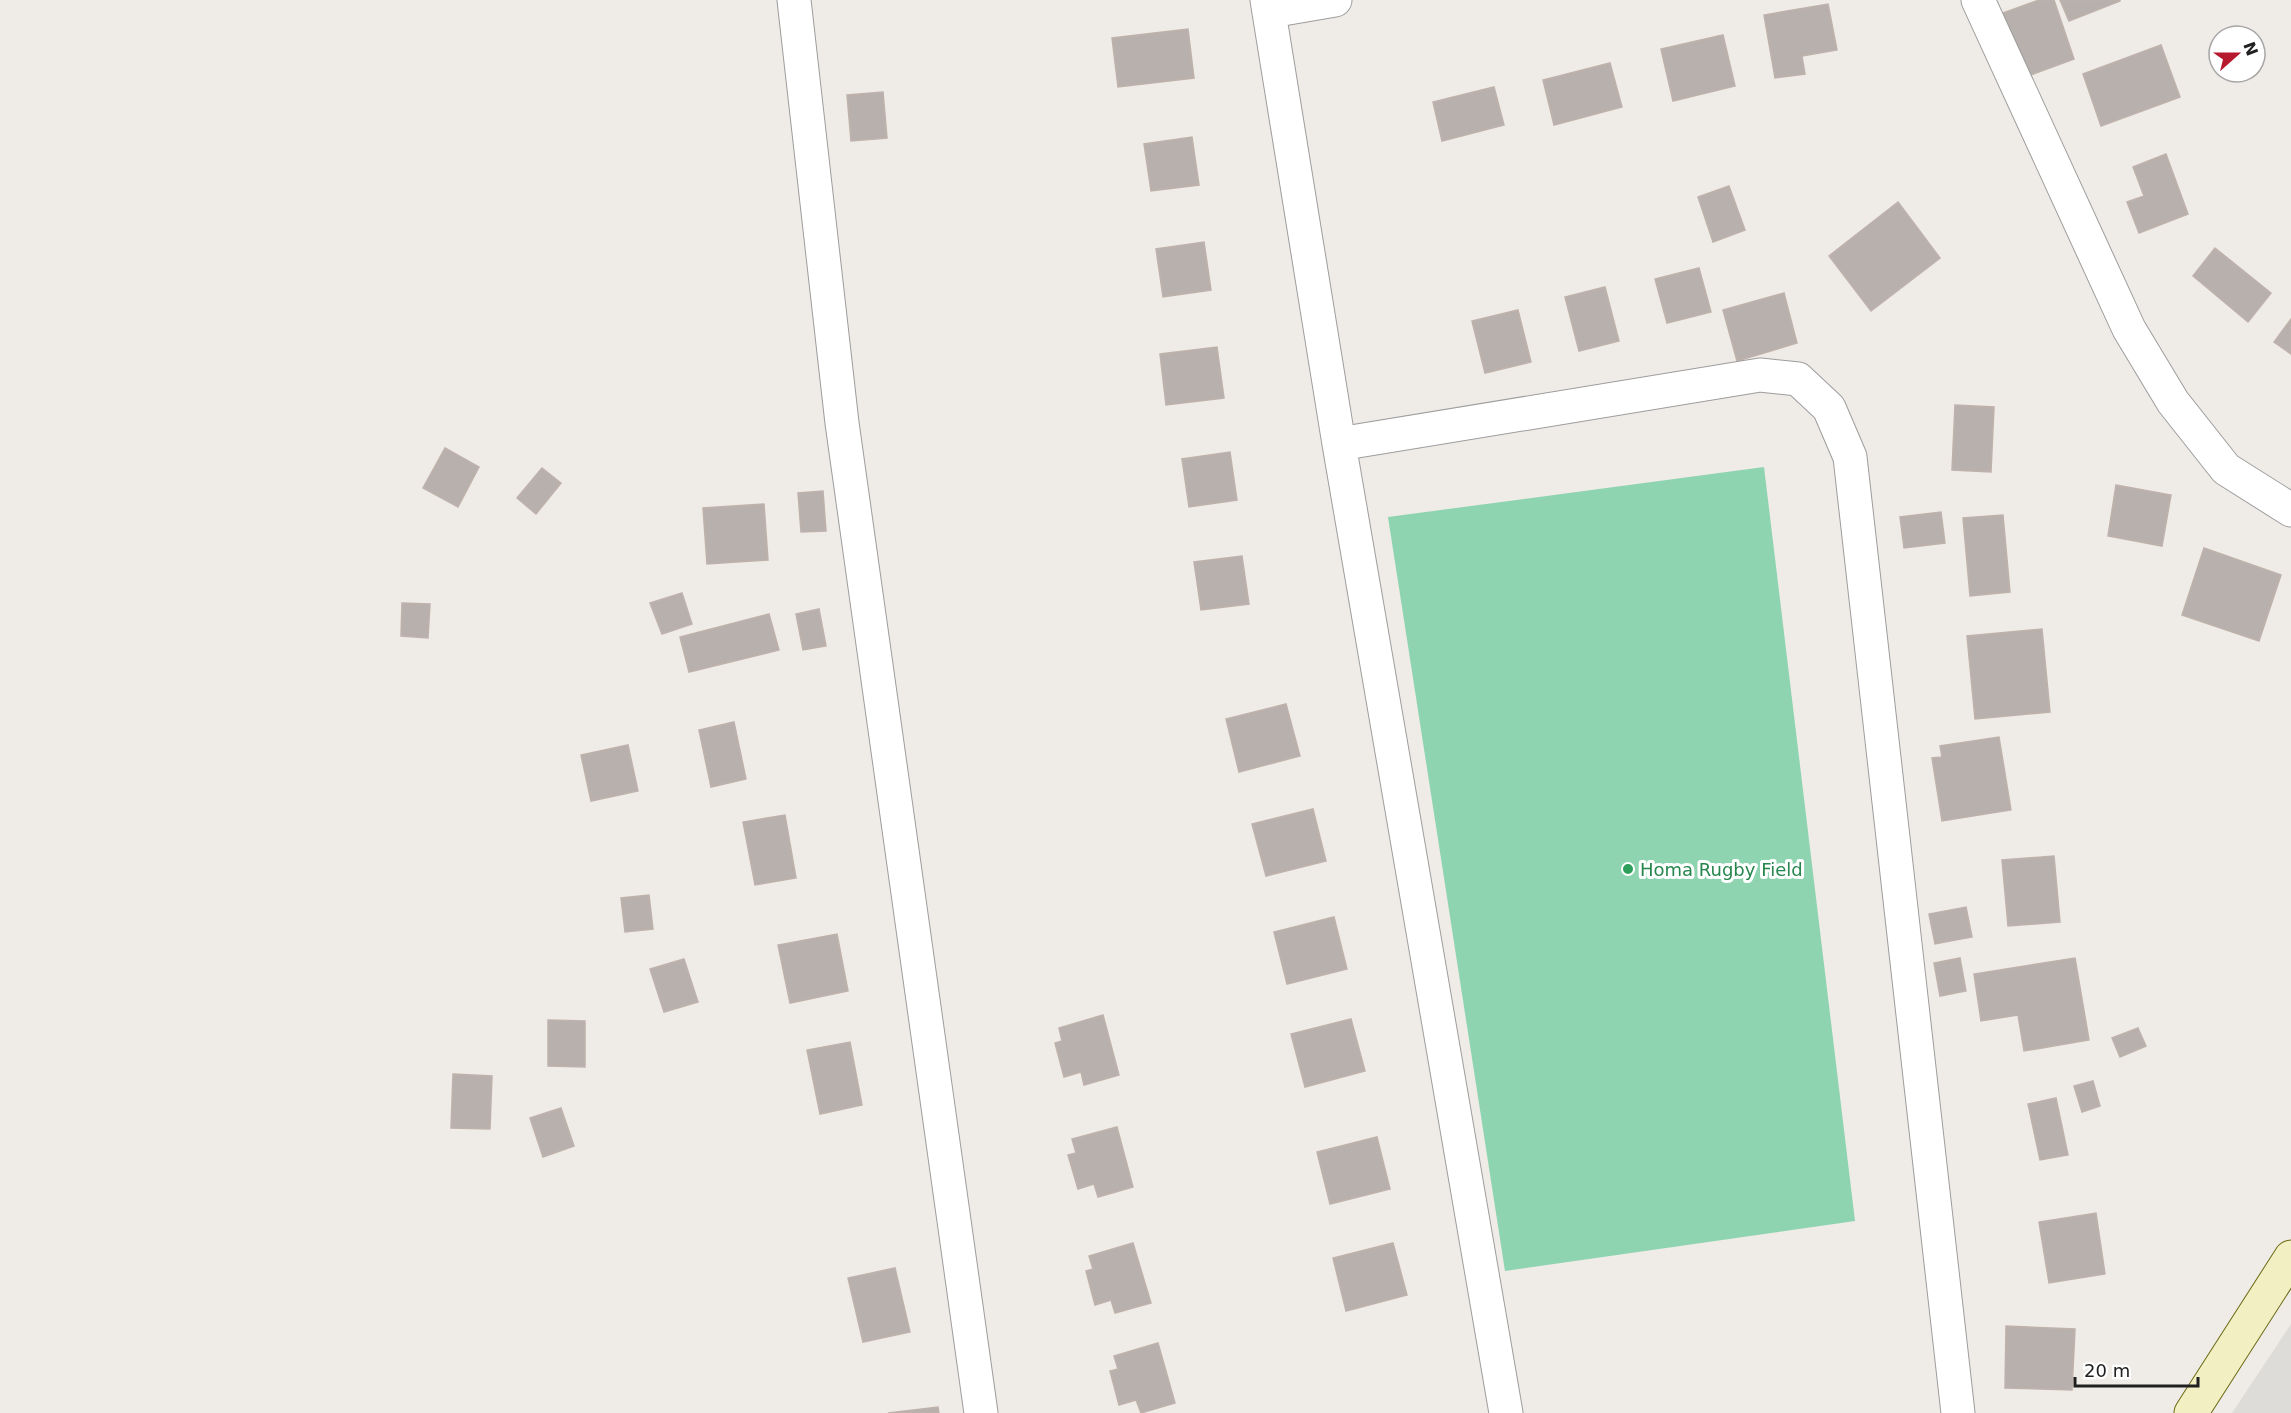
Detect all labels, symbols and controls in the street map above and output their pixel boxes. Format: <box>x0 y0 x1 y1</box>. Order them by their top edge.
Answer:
north arrow <box>2207 24 2267 84</box>
text: N <box>2239 39 2262 58</box>
place label: Homa Rugby Field <box>1640 859 1803 880</box>
marker: Homa Rugby Field <box>1621 862 1635 876</box>
scale bar <box>2075 1350 2198 1388</box>
text: 20 m <box>2084 1360 2130 1381</box>

